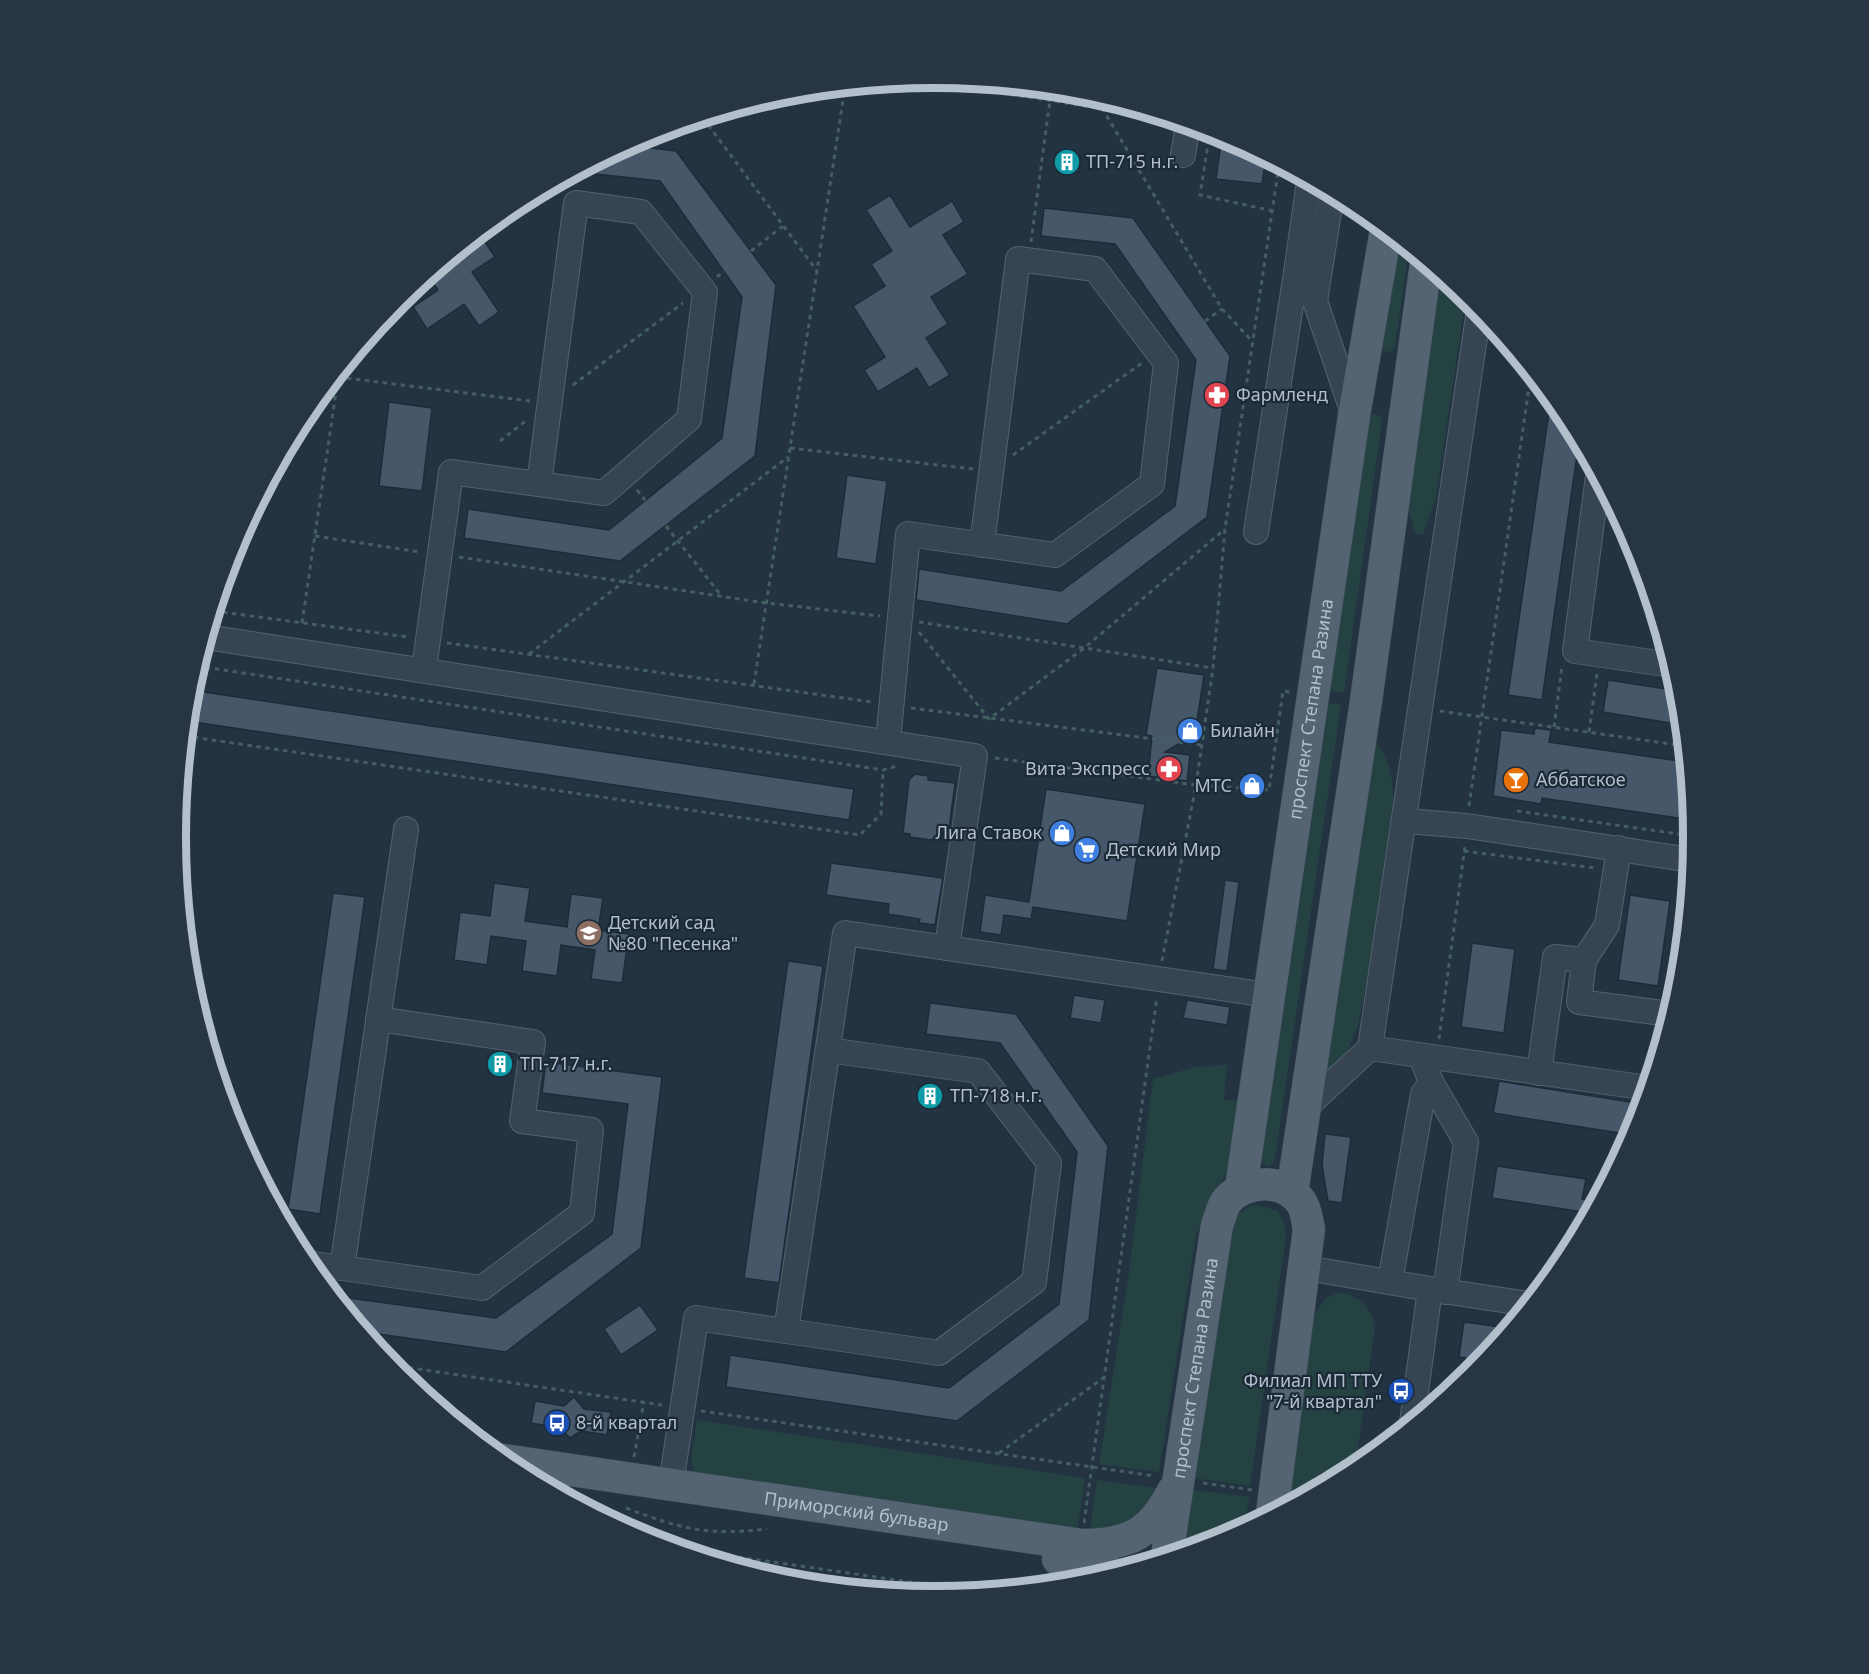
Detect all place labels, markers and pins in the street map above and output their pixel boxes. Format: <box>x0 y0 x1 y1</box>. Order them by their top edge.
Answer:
building icon: ТП-715 н.г. <box>1052 147 1082 177</box>
place label: ТП-715 н.г. <box>1086 149 1178 173</box>
pharmacy icon: Фармленд <box>1202 380 1232 410</box>
place label: Фармленд <box>1236 382 1328 406</box>
shop icon: Билайн <box>1175 716 1205 746</box>
place label: Билайн <box>1210 718 1275 742</box>
pharmacy icon: Вита Экспресс <box>1154 754 1184 784</box>
place label: Вита Экспресс <box>1025 756 1150 780</box>
bar icon: Аббатское <box>1501 765 1531 795</box>
place label: Аббатское <box>1536 767 1626 791</box>
shop icon: МТС <box>1237 771 1267 801</box>
place label: МТС <box>1195 773 1232 797</box>
shop icon: Лига Ставок <box>1047 818 1077 848</box>
place label: Лига Ставок <box>935 820 1042 844</box>
supermarket icon: Детский Мир <box>1072 835 1102 865</box>
place label: Детский Мир <box>1106 837 1221 861</box>
place label: Детский сад №80 "Песенка" <box>608 910 738 955</box>
school or university icon: Детский сад №80 "Песенка" <box>574 918 604 948</box>
building icon: ТП-717 н.г. <box>485 1049 515 1079</box>
place label: ТП-717 н.г. <box>520 1051 612 1075</box>
building icon: ТП-718 н.г. <box>915 1081 945 1111</box>
place label: ТП-718 н.г. <box>950 1083 1042 1107</box>
place label: Филиал МП ТТУ "7-й квартал" <box>1243 1368 1383 1413</box>
bus stop icon: Филиал МП ТТУ "7-й квартал" <box>1386 1376 1416 1406</box>
bus stop icon: 8-й квартал <box>542 1408 572 1438</box>
place label: 8-й квартал <box>576 1410 677 1434</box>

